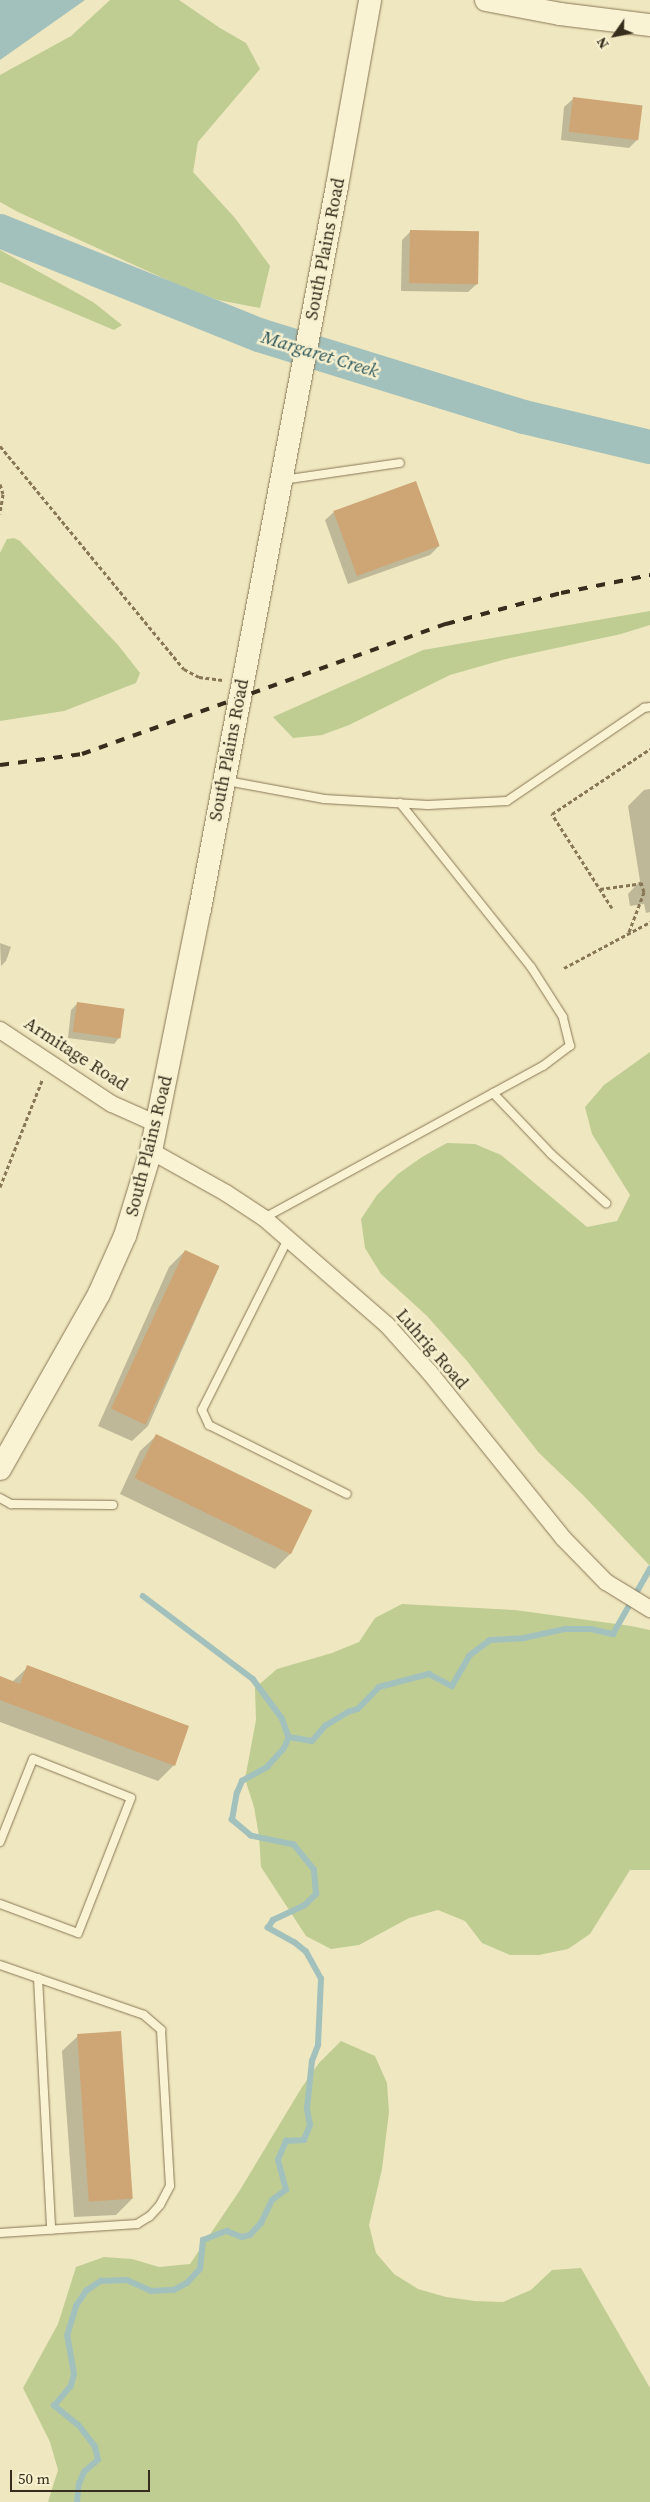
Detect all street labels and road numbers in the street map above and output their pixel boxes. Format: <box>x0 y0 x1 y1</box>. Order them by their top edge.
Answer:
street label: South Plains Road <box>301 176 349 322</box>
street label: South Plains Road <box>205 677 253 823</box>
street label: Armitage Road <box>20 1012 132 1096</box>
street label: South Plains Road <box>121 1073 177 1219</box>
street label: Luhrig Road <box>391 1305 473 1393</box>

